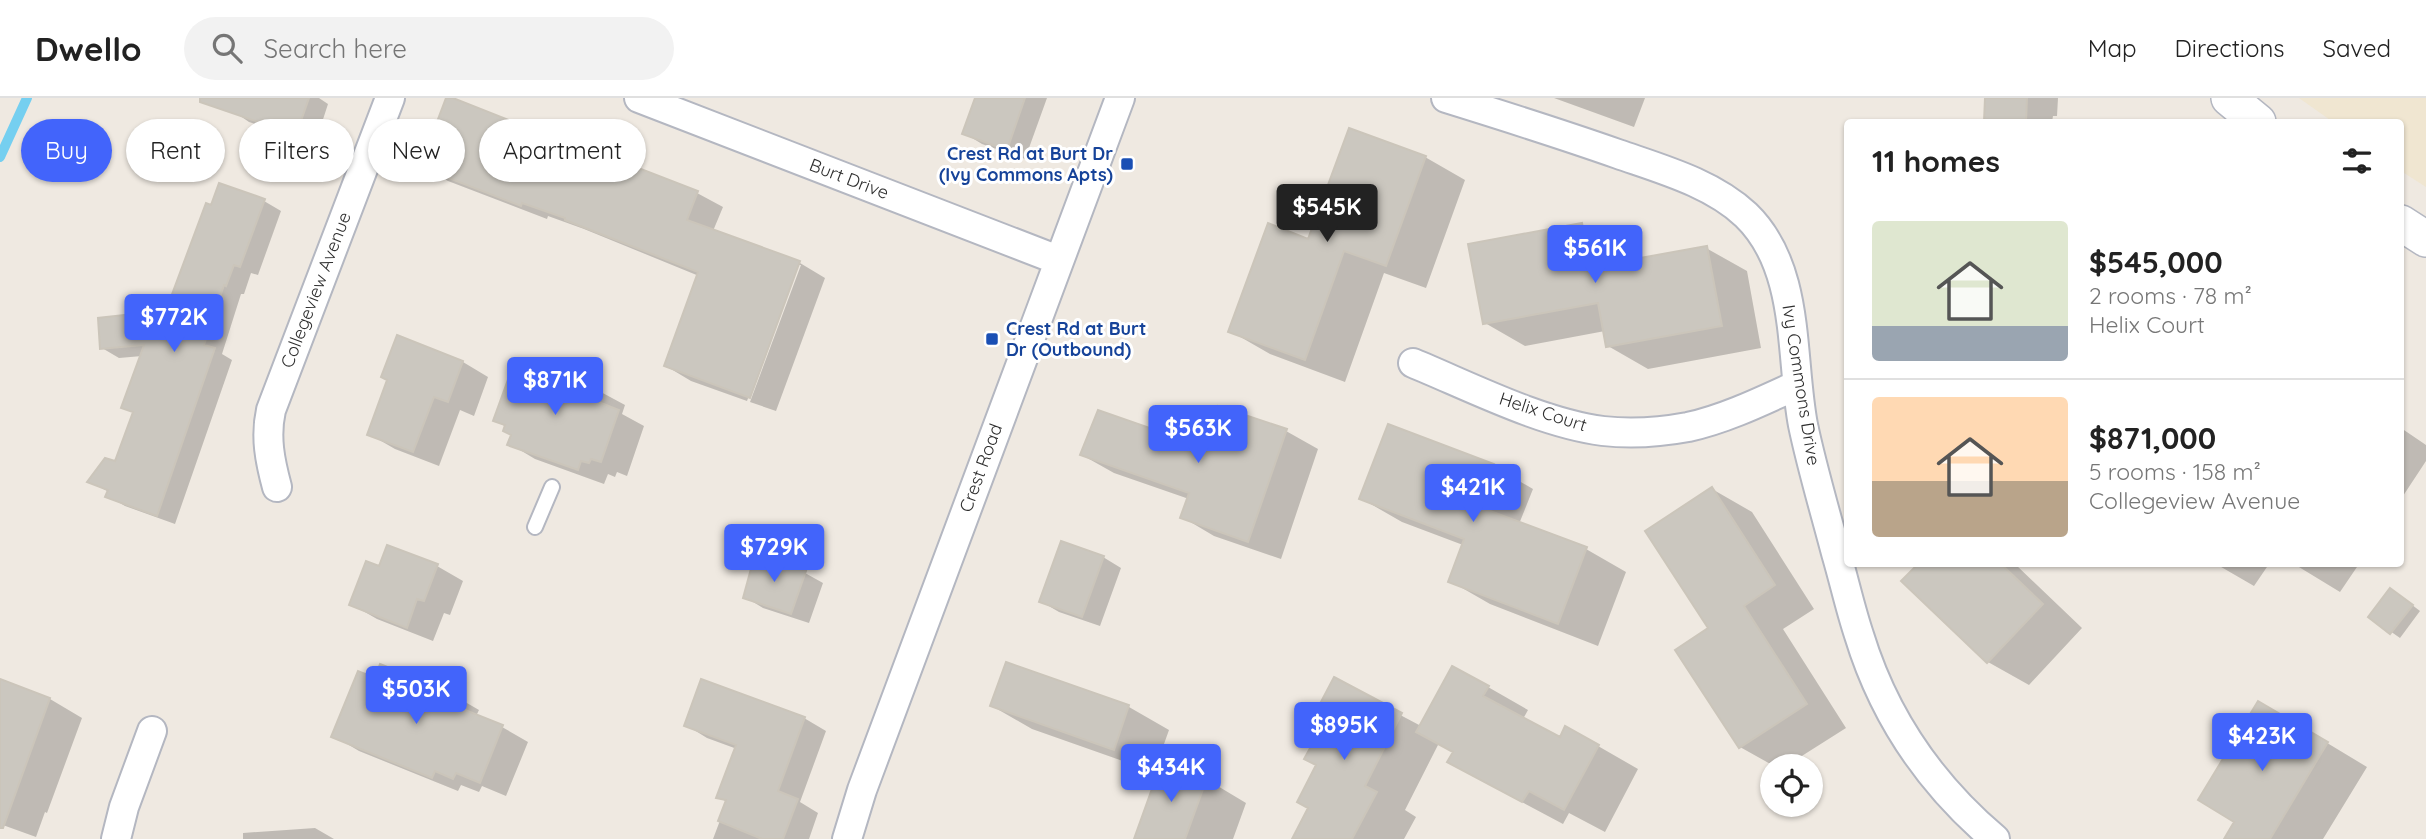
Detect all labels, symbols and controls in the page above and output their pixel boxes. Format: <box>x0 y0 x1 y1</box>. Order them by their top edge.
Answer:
search box <box>184 17 674 80</box>
text: Dwello <box>35 28 142 69</box>
icon: search <box>208 29 246 67</box>
text: Search here <box>264 32 407 65</box>
text: Map <box>2088 33 2137 63</box>
text: Directions <box>2175 33 2285 63</box>
text: Saved <box>2323 33 2391 63</box>
chip: Buy <box>21 119 112 182</box>
chip: Rent <box>126 119 225 182</box>
chip: Filters <box>239 119 354 182</box>
chip: New <box>368 119 465 182</box>
chip: Apartment <box>479 119 646 182</box>
place label: Crest Rd at Burt Dr (Ivy Commons Apts) <box>939 142 1113 186</box>
text: 11 homes <box>1872 142 2000 180</box>
icon: filters <box>2338 142 2376 180</box>
street label: Burt Drive <box>806 153 892 204</box>
marker: Crest Rd at Burt Dr (Ivy Commons Apts) <box>1119 156 1135 172</box>
pin: $545K <box>1278 184 1376 244</box>
text: $545K <box>1293 192 1361 221</box>
street label: Collegeview Avenue <box>275 209 356 371</box>
pin: $561K <box>1546 226 1644 285</box>
text: $561K <box>1563 233 1627 262</box>
text: $545,000 <box>2089 243 2223 281</box>
icon: home <box>1928 249 2012 333</box>
text: 2 rooms · 78 m² <box>2089 281 2252 310</box>
pin: $772K <box>125 294 223 354</box>
text: $772K <box>140 302 208 331</box>
street label: Ivy Commons Drive <box>1777 303 1826 467</box>
text: Helix Court <box>2089 310 2205 339</box>
place label: Crest Rd at Burt Dr (Outbound) <box>1006 317 1146 361</box>
marker: Crest Rd at Burt Dr (Outbound) <box>984 331 1000 347</box>
pin: $871K <box>506 358 604 417</box>
text: $871K <box>523 365 587 394</box>
street label: Helix Court <box>1496 387 1590 436</box>
pin: $563K <box>1149 406 1247 465</box>
text: $563K <box>1164 413 1232 442</box>
text: $871,000 <box>2089 419 2216 457</box>
street label: Crest Road <box>954 420 1007 515</box>
icon: home <box>1928 425 2012 509</box>
text: 5 rooms · 158 m² <box>2089 457 2261 486</box>
pin: $421K <box>1424 464 1522 524</box>
text: $421K <box>1441 472 1505 501</box>
text: Collegeview Avenue <box>2089 486 2300 515</box>
pin: $729K <box>725 524 823 584</box>
text: $729K <box>740 532 808 561</box>
pin: $503K <box>367 666 465 726</box>
text: $503K <box>382 674 450 703</box>
pin: $895K <box>1295 702 1393 762</box>
text: $895K <box>1310 710 1378 739</box>
pin: $423K <box>2213 714 2311 773</box>
text: $423K <box>2228 721 2296 750</box>
pin: $434K <box>1122 744 1220 804</box>
text: $434K <box>1137 752 1205 781</box>
map controls <box>1760 754 1823 817</box>
button: locate <box>1760 754 1823 817</box>

